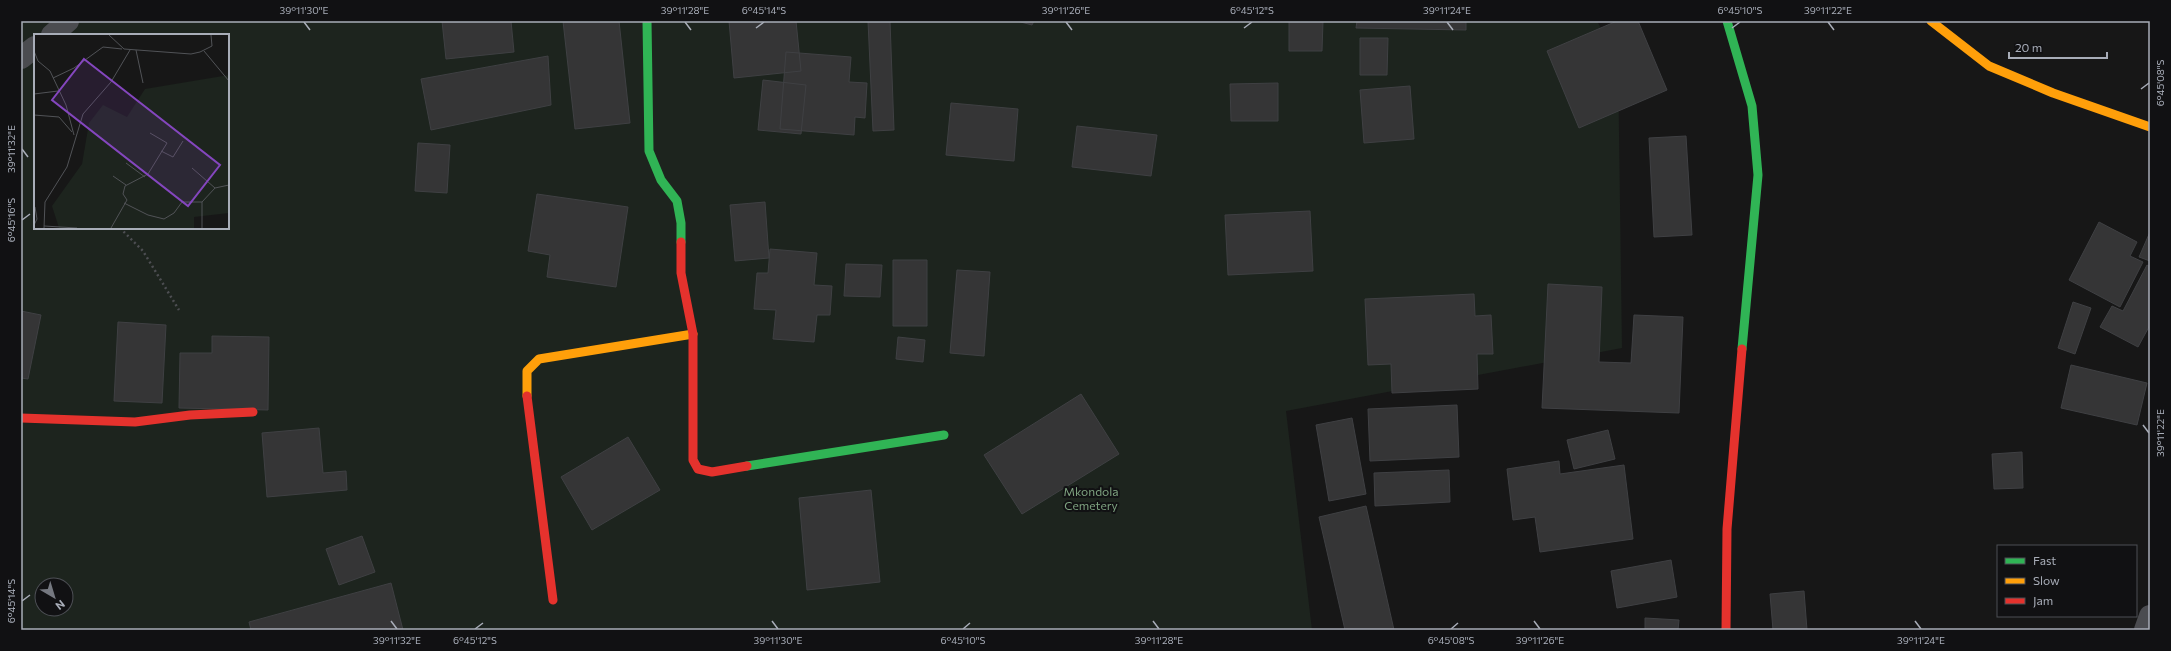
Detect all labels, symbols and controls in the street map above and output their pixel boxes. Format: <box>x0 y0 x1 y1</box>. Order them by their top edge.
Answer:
text: 39°11'30"E <box>280 4 329 16</box>
text: 39°11'28"E <box>661 4 709 16</box>
text: 6°45'14"S <box>742 4 786 16</box>
text: 39°11'26"E <box>1042 4 1090 16</box>
text: 6°45'12"S <box>1230 4 1274 16</box>
text: 39°11'24"E <box>1423 4 1471 16</box>
text: 6°45'10"S <box>1718 4 1763 16</box>
text: 39°11'22"E <box>1804 4 1852 16</box>
inset map <box>34 34 229 229</box>
scale bar <box>2009 34 2107 60</box>
text: 20 m <box>2015 40 2042 54</box>
text: 6°45'08"S <box>2154 60 2166 106</box>
text: 39°11'32"E <box>5 125 17 173</box>
text: 6°45'16"S <box>5 198 17 242</box>
text: 39°11'22"E <box>2154 409 2166 457</box>
park label: Mkondola Cemetery <box>1063 484 1119 512</box>
legend <box>1997 545 2137 617</box>
text: Fast <box>2033 553 2056 567</box>
text: Slow <box>2033 573 2060 587</box>
north arrow <box>34 577 74 617</box>
text: 6°45'14"S <box>5 579 17 623</box>
text: Jam <box>2033 593 2053 608</box>
text: N <box>53 598 68 613</box>
text: 39°11'32"E <box>373 634 421 646</box>
text: 6°45'12"S <box>453 634 497 646</box>
text: 39°11'30"E <box>754 634 803 646</box>
text: 6°45'10"S <box>941 634 986 646</box>
text: 39°11'28"E <box>1135 634 1183 646</box>
text: 6°45'08"S <box>1428 634 1474 646</box>
text: 39°11'26"E <box>1516 634 1564 646</box>
text: 39°11'24"E <box>1897 634 1945 646</box>

